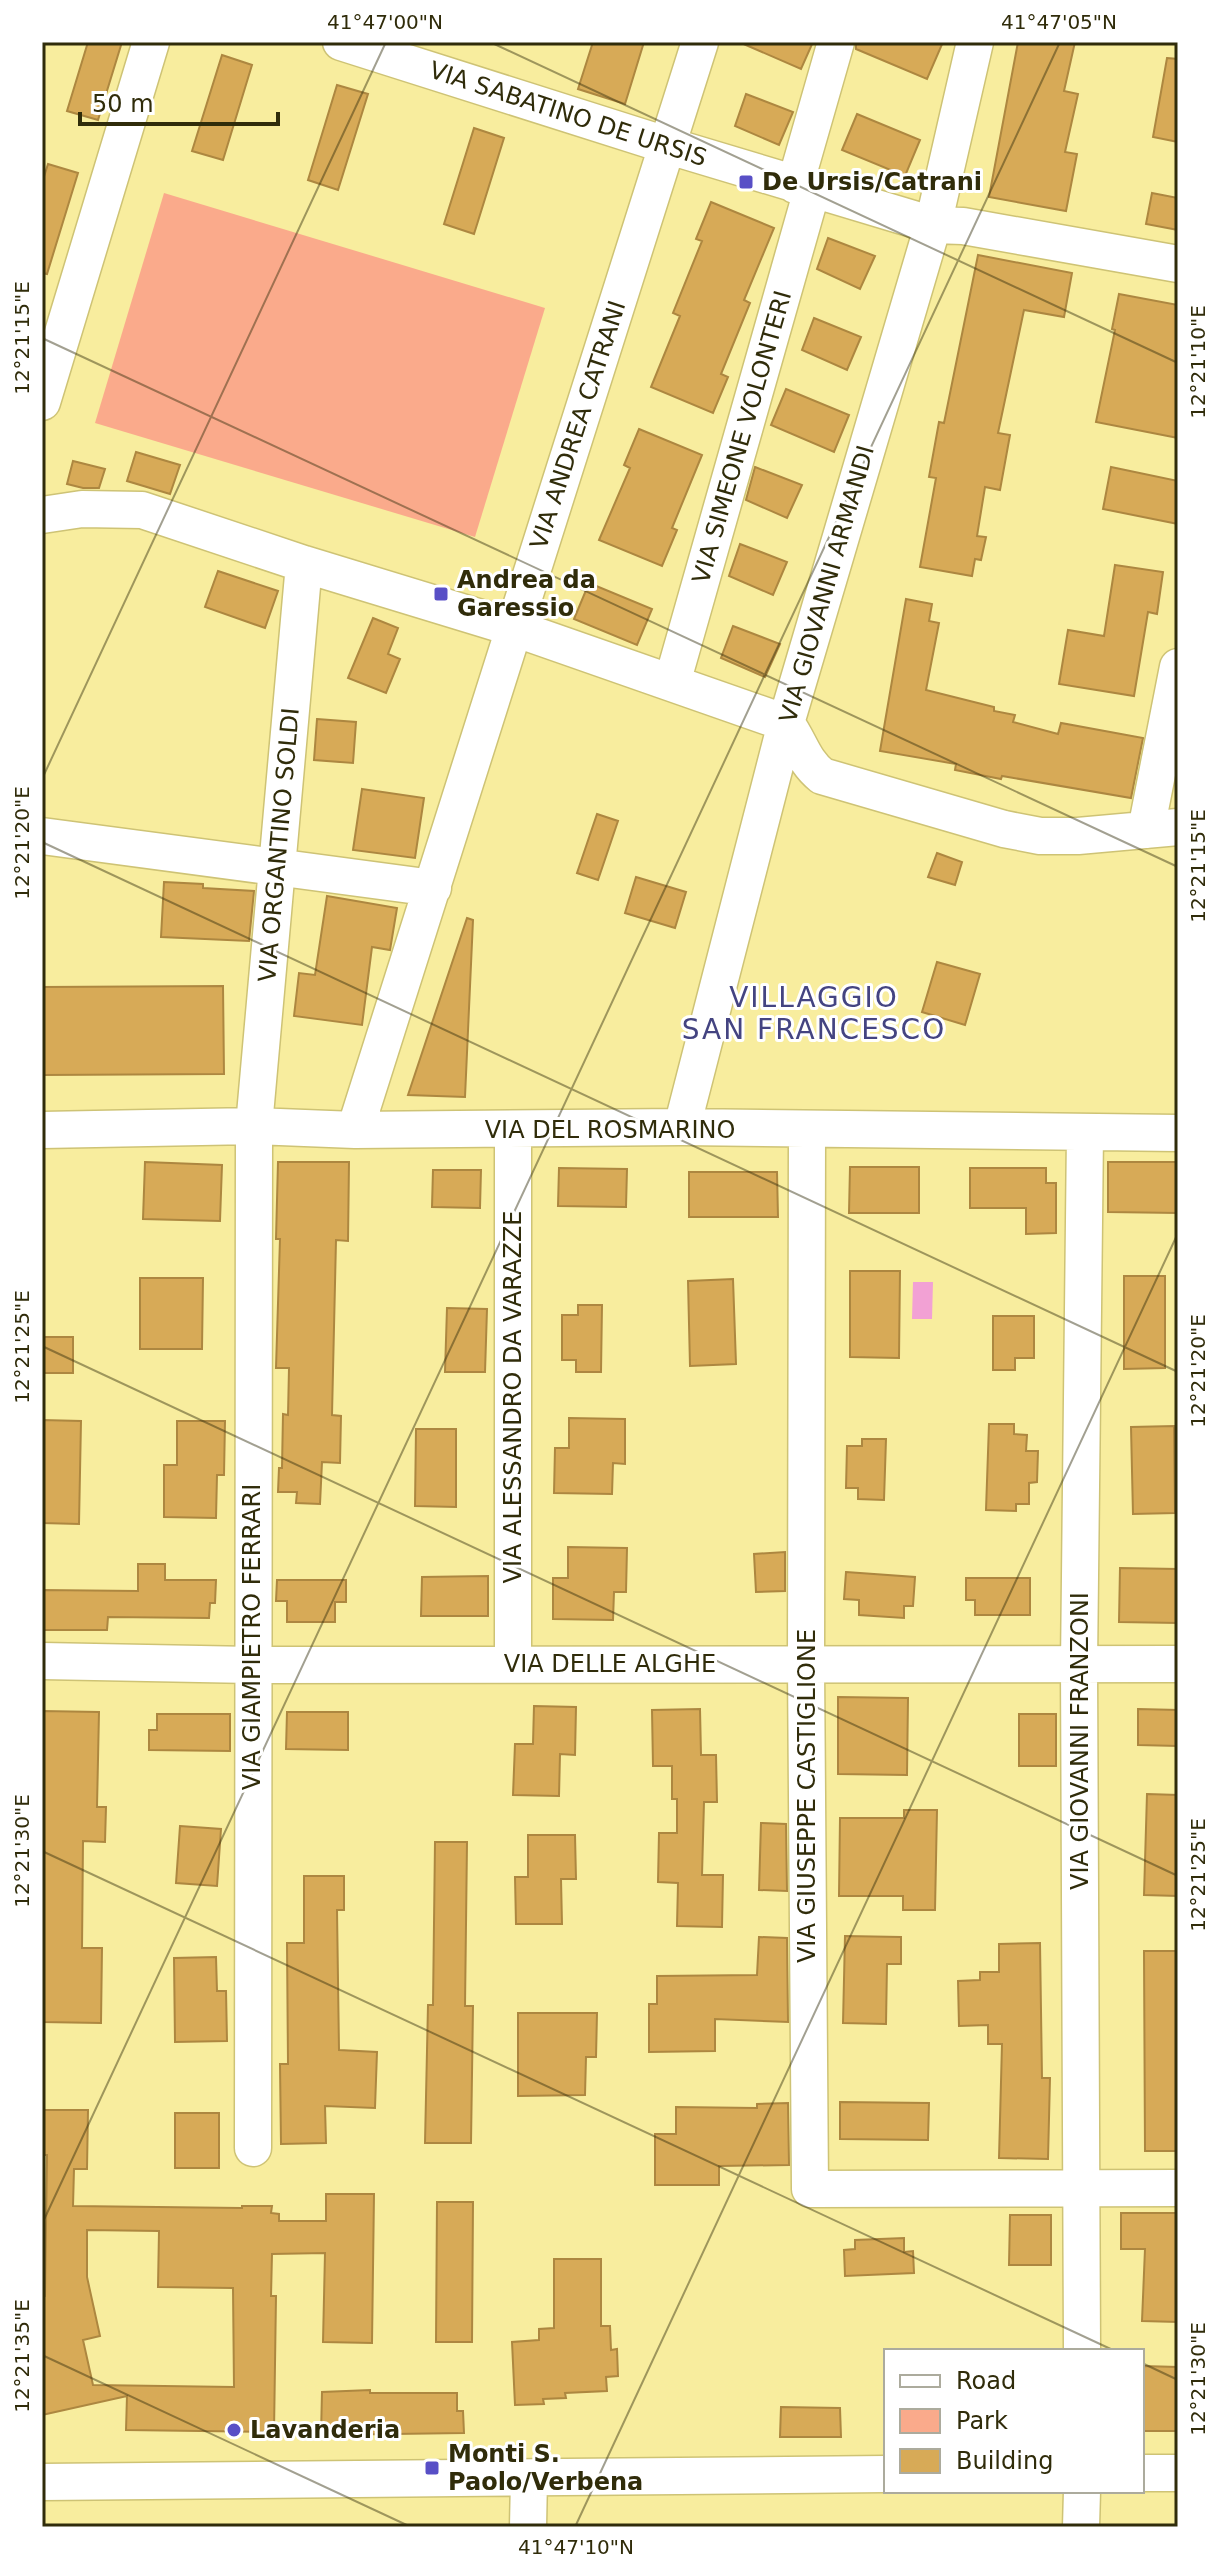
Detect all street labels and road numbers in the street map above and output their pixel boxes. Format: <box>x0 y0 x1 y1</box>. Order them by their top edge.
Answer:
street label: VIA SABATINO DE URSIS <box>426 56 710 172</box>
street label: VIA SIMEONE VOLONTERI <box>687 287 797 587</box>
street label: VIA ANDREA CATRANI <box>525 297 631 553</box>
street label: VIA GIOVANNI ARMANDI <box>774 442 880 726</box>
street label: VIA ORGANTINO SOLDI <box>253 707 305 983</box>
street label: VIA DEL ROSMARINO <box>485 1116 735 1144</box>
street label: VIA ALESSANDRO DA VARAZZE <box>499 1210 527 1584</box>
street label: VIA GIAMPIETRO FERRARI <box>238 1484 266 1790</box>
street label: VIA GIOVANNI FRANZONI <box>1066 1592 1094 1890</box>
street label: VIA GIUSEPPE CASTIGLIONE <box>793 1629 821 1963</box>
street label: VIA DELLE ALGHE <box>504 1650 716 1678</box>

